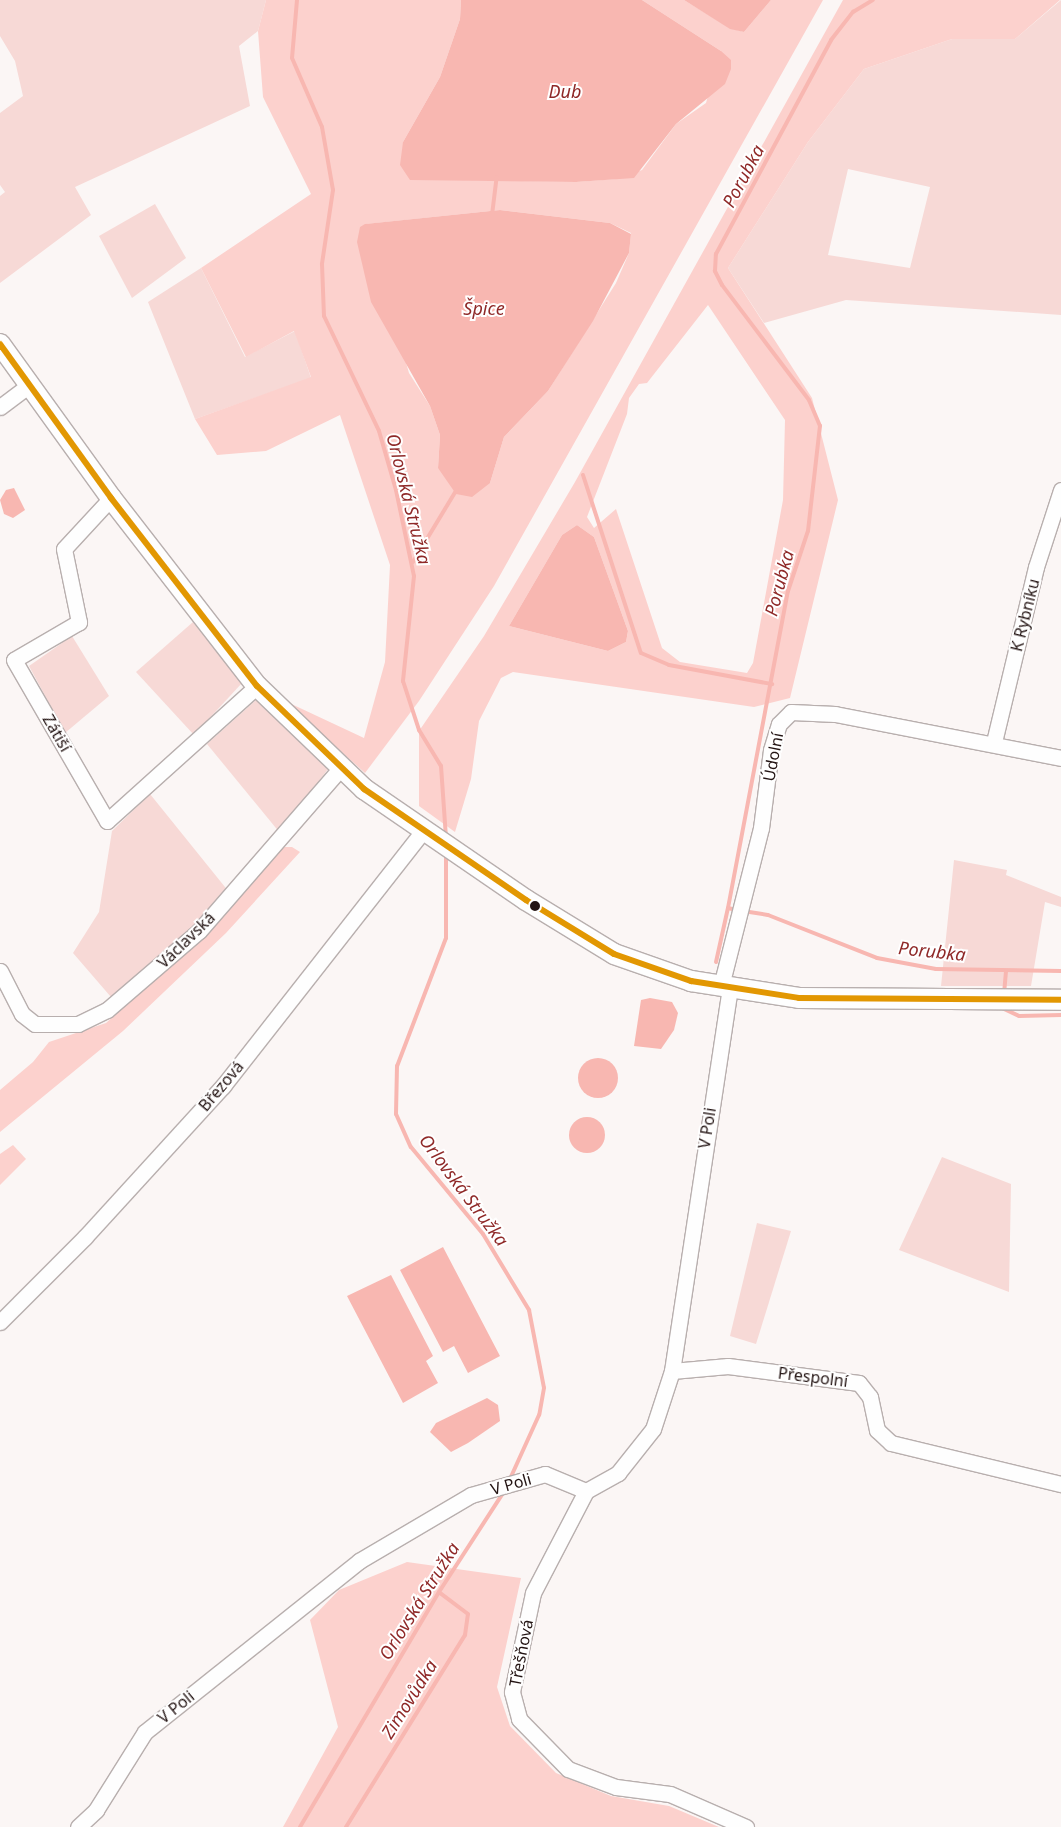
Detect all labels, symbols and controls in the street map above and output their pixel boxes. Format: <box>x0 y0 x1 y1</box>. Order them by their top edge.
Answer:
water label: Dub <box>549 80 581 102</box>
water label: Porubka <box>718 141 768 211</box>
water label: Špice <box>463 297 505 319</box>
water label: Orlovská Stružka <box>382 431 436 567</box>
water label: Porubka <box>760 548 798 618</box>
street label: K Rybníku <box>1007 577 1043 653</box>
street label: Zátiší <box>39 711 75 755</box>
street label: Údolní <box>759 731 787 783</box>
unlabelled marker <box>530 901 540 911</box>
street label: Václavská <box>153 908 219 972</box>
water label: Porubka <box>897 937 967 965</box>
street label: Březová <box>195 1057 247 1115</box>
street label: V Poli <box>694 1106 720 1150</box>
water label: Orlovská Stružka <box>415 1130 513 1250</box>
street label: Přespolní <box>777 1363 849 1391</box>
street label: V Poli <box>488 1469 534 1499</box>
water label: Orlovská Stružka <box>374 1538 464 1664</box>
street label: Třešňová <box>505 1618 537 1688</box>
water label: Zimovůdka <box>376 1656 442 1742</box>
street label: V Poli <box>154 1687 198 1727</box>

